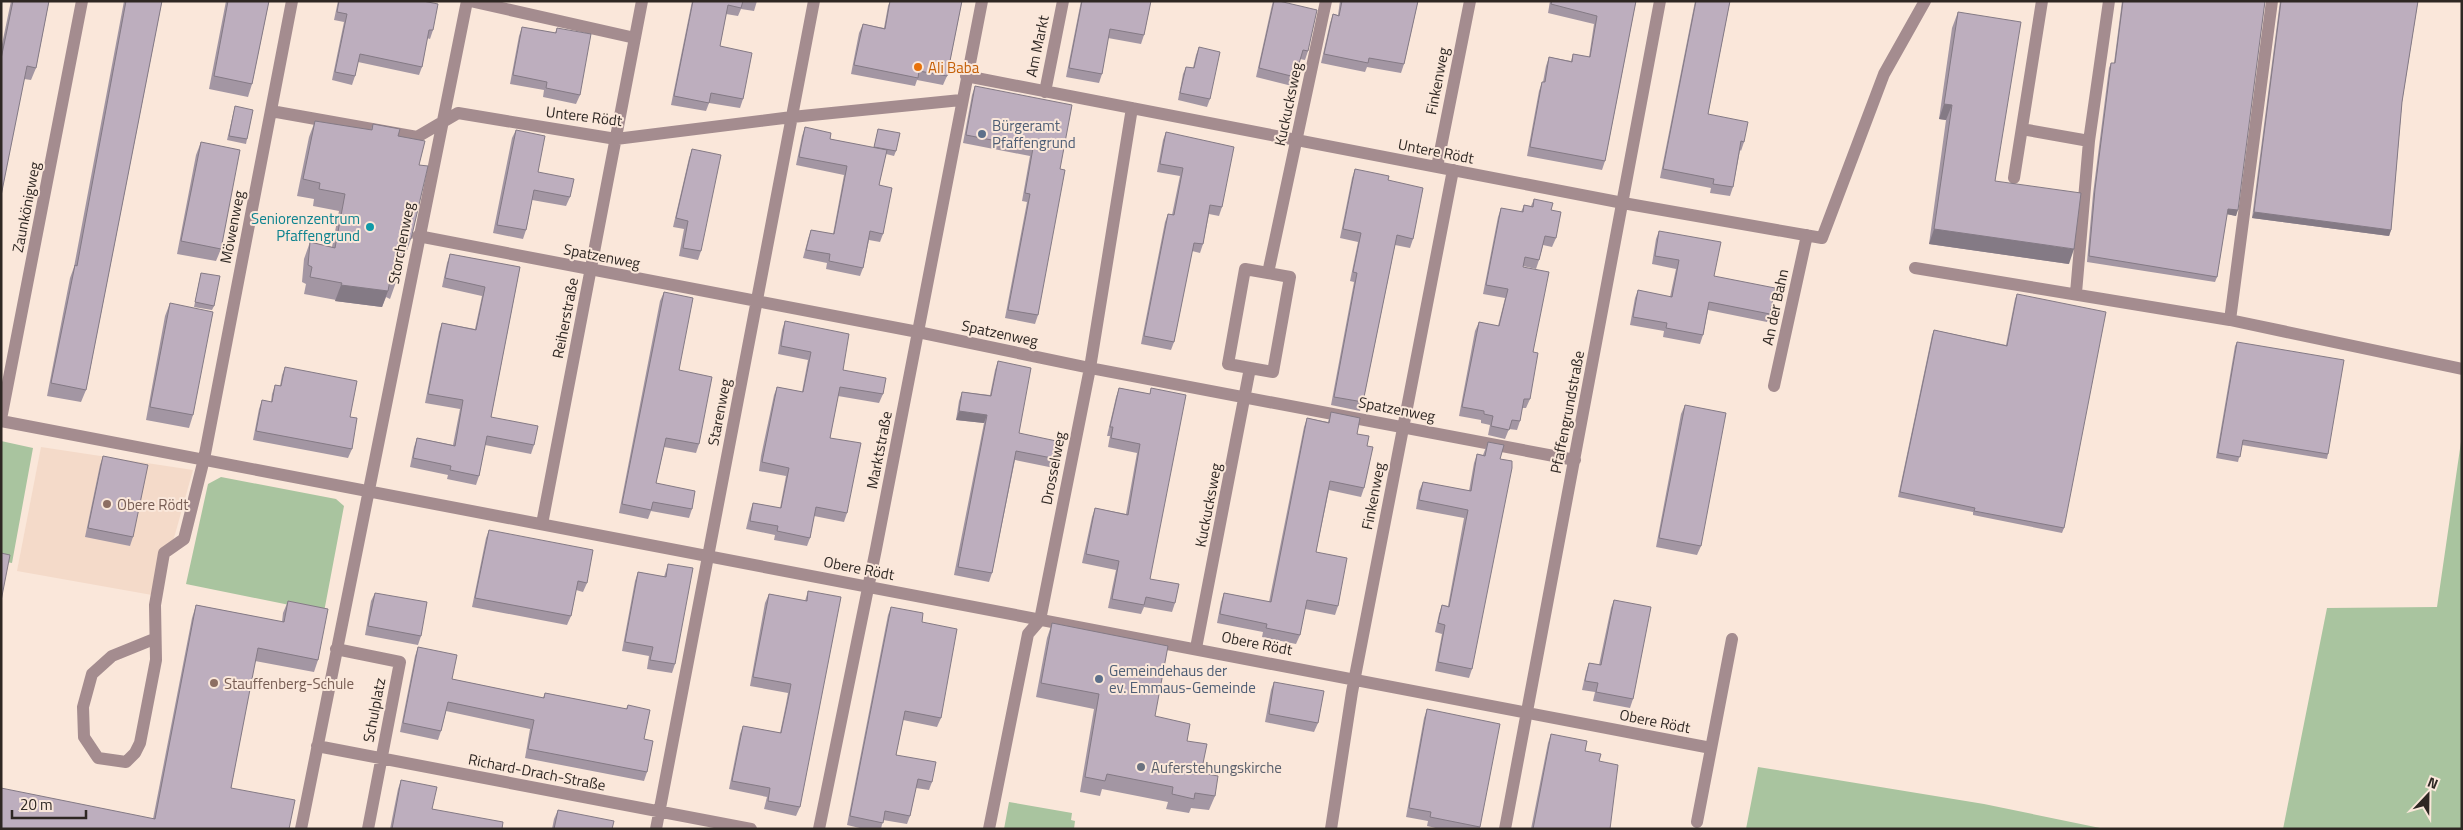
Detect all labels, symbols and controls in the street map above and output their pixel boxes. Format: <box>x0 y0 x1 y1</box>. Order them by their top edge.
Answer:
street label: Am Markt <box>1019 12 1055 79</box>
street label: Finkenweg <box>1419 45 1455 117</box>
place label: Ali Baba <box>928 56 980 79</box>
street label: Kuckucksweg <box>1268 60 1308 148</box>
marker: Ali Baba <box>912 61 924 73</box>
street label: Untere Rödt <box>545 100 624 132</box>
place label: Bürgeramt Pfaffengrund <box>992 114 1076 154</box>
marker: Bürgeramt Pfaffengrund <box>976 128 988 140</box>
street label: Untere Rödt <box>1396 132 1477 170</box>
street label: Zaunkönigweg <box>6 159 46 254</box>
street label: Möwenweg <box>214 188 250 265</box>
street label: Storchenweg <box>382 200 420 286</box>
place label: Seniorenzentrum Pfaffengrund <box>251 207 360 247</box>
marker: Seniorenzentrum Pfaffengrund <box>364 221 376 233</box>
street label: Spatzenweg <box>562 237 643 275</box>
street label: An der Bahn <box>1756 267 1794 347</box>
street label: Reiherstraße <box>546 276 584 360</box>
street label: Spatzenweg <box>960 314 1041 352</box>
street label: Pfaffengrundstraße <box>1544 349 1590 475</box>
street label: Starenweg <box>701 376 737 448</box>
street label: Spatzenweg <box>1357 390 1438 428</box>
street label: Marktstraße <box>860 409 898 491</box>
street label: Drosselweg <box>1035 429 1071 507</box>
street label: Finkenweg <box>1355 460 1391 532</box>
street label: Kuckucksweg <box>1189 461 1227 549</box>
place label: Obere Rödt <box>117 493 189 516</box>
marker: Obere Rödt <box>101 498 113 510</box>
street label: Obere Rödt <box>822 550 897 586</box>
street label: Obere Rödt <box>1220 625 1295 661</box>
place label: Gemeindehaus der ev. Emmaus-Gemeinde <box>1109 659 1256 699</box>
place label: Stauffenberg-Schule <box>224 672 354 695</box>
marker: Gemeindehaus der ev. Emmaus-Gemeinde <box>1093 673 1105 685</box>
street label: Schulplatz <box>356 676 392 744</box>
marker: Stauffenberg-Schule <box>208 677 220 689</box>
street label: Obere Rödt <box>1618 703 1693 739</box>
street label: Richard-Drach-Straße <box>466 747 608 797</box>
place label: Auferstehungskirche <box>1151 756 1282 779</box>
marker: Auferstehungskirche <box>1135 761 1147 773</box>
north arrow <box>2403 770 2453 820</box>
text: N <box>2425 771 2441 794</box>
scale bar <box>12 788 86 820</box>
text: 20 m <box>20 793 53 816</box>

